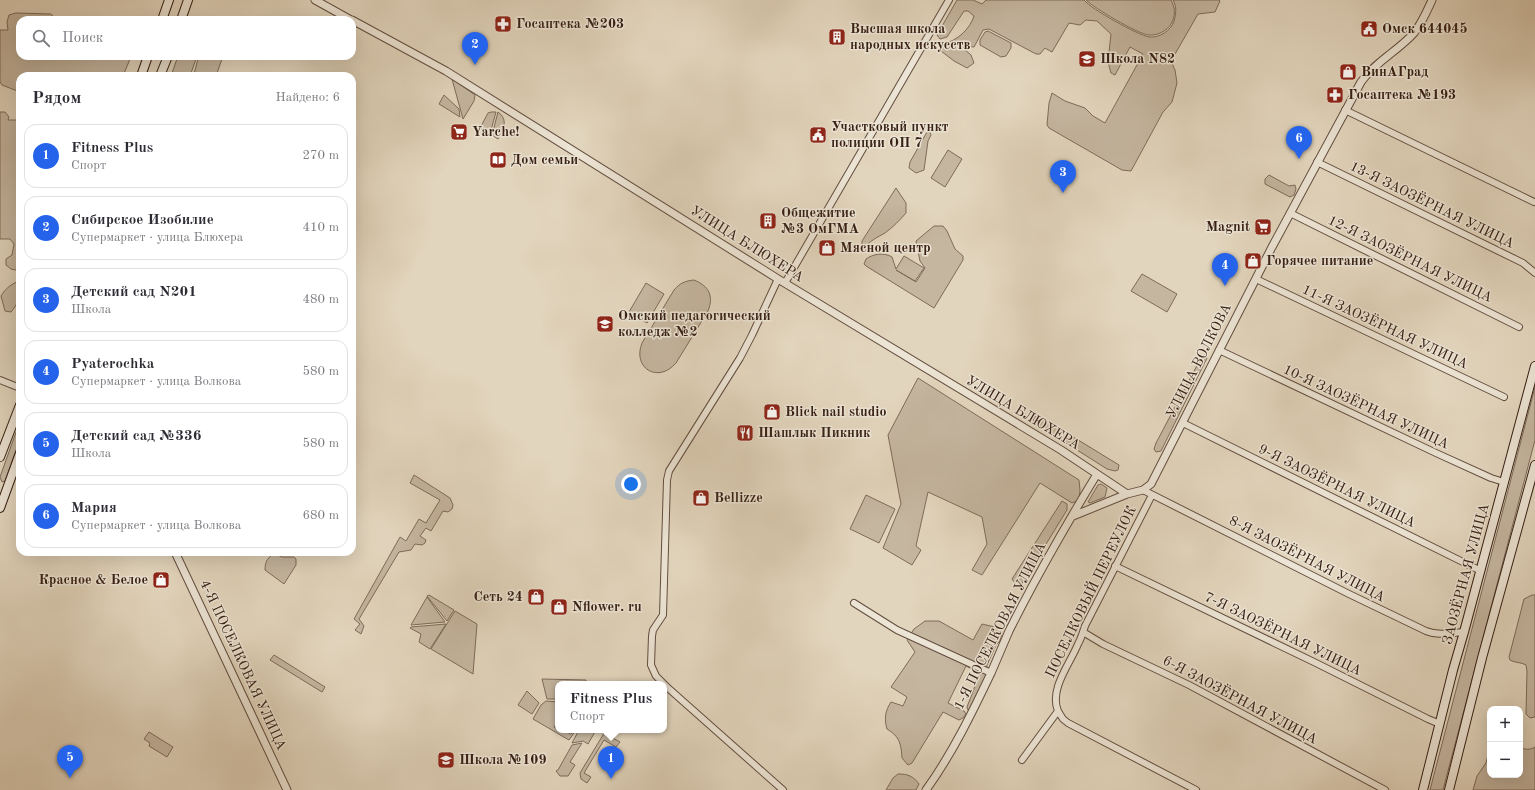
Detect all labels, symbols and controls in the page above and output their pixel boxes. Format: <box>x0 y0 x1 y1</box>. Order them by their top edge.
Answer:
pharmacy icon: Госаптека №203 <box>493 14 513 34</box>
search box <box>16 16 356 60</box>
place label: Госаптека №203 <box>516 17 624 31</box>
public building icon: Омск 644045 <box>1359 19 1379 39</box>
place label: Высшая школа народных искусств <box>850 22 971 52</box>
place label: Омск 644045 <box>1382 22 1468 36</box>
icon: search <box>30 27 52 49</box>
building icon: Высшая школа народных искусств <box>827 27 847 47</box>
text: Поиск <box>62 31 103 46</box>
pin: 2 <box>462 32 488 65</box>
school or university icon: Школа N82 <box>1077 49 1097 69</box>
place label: Школа N82 <box>1100 52 1175 66</box>
shop icon: ВинАГрад <box>1338 62 1358 82</box>
place label: ВинАГрад <box>1361 65 1428 79</box>
pharmacy icon: Госаптека №193 <box>1325 85 1345 105</box>
place label: Госаптека №193 <box>1348 88 1456 102</box>
text: Рядом <box>32 90 81 107</box>
text: Найдено: 6 <box>276 91 340 104</box>
place label: Участковый пункт полиции ОП 7 <box>831 120 949 150</box>
supermarket icon: Yarche! <box>449 122 469 142</box>
place label: Yarche! <box>472 125 520 139</box>
public building icon: Участковый пункт полиции ОП 7 <box>808 125 828 145</box>
pin: 6 <box>1286 126 1312 159</box>
text: Fitness Plus <box>71 141 153 156</box>
text: 1 <box>42 149 50 162</box>
text: 270 m <box>302 149 339 162</box>
library icon: Дом семьи <box>488 150 508 170</box>
place label: Дом семьи <box>511 153 578 167</box>
street label: 13-Я ЗАОЗЁРНАЯ УЛИЦА <box>1348 156 1518 251</box>
text: Спорт <box>71 159 106 172</box>
pin: 3 <box>1050 160 1076 193</box>
street label: УЛИЦА БЛЮХЕРА <box>688 203 806 285</box>
place label: Общежитие №3 ОмГМА <box>781 206 859 236</box>
street label: 12-Я ЗАОЗЁРНАЯ УЛИЦА <box>1326 210 1496 305</box>
building icon: Общежитие №3 ОмГМА <box>758 211 778 231</box>
text: Сибирское Изобилие <box>71 213 214 228</box>
supermarket icon: Magnit <box>1253 217 1273 237</box>
place label: Magnit <box>1206 220 1250 234</box>
text: 2 <box>42 221 50 234</box>
text: 410 m <box>302 221 339 234</box>
text: Супермаркет · улица Блюхера <box>71 231 243 244</box>
shop icon: Мясной центр <box>817 238 837 258</box>
place label: Мясной центр <box>840 241 931 255</box>
shop icon: Горячее питание <box>1243 251 1263 271</box>
pin: 4 <box>1212 253 1238 286</box>
place label: Горячее питание <box>1266 254 1373 268</box>
street label: 11-Я ЗАОЗЁРНАЯ УЛИЦА <box>1300 280 1472 372</box>
text: Детский сад N201 <box>71 285 197 300</box>
text: 3 <box>42 293 50 306</box>
text: 480 m <box>302 293 339 306</box>
street label: УЛИЦА ВОЛКОВА <box>1164 301 1234 421</box>
text: Школа <box>71 303 111 316</box>
place label: Омский педагогический колледж №2 <box>618 309 771 339</box>
school or university icon: Омский педагогический колледж №2 <box>595 314 615 334</box>
text: Pyaterochka <box>71 357 155 372</box>
street label: 10-Я ЗАОЗЁРНАЯ УЛИЦА <box>1281 360 1453 452</box>
text: 4 <box>42 365 50 378</box>
text: 580 m <box>302 365 339 378</box>
street label: УЛИЦА БЛЮХЕРА <box>963 373 1083 453</box>
text: Супермаркет · улица Волкова <box>71 375 241 388</box>
shop icon: Blick nail studio <box>762 402 782 422</box>
place label: Blick nail studio <box>785 405 887 419</box>
restaurant icon: Шашлык Пикник <box>735 423 755 443</box>
place label: Шашлык Пикник <box>758 426 871 440</box>
text: Детский сад №336 <box>71 429 201 444</box>
text: 5 <box>42 437 50 450</box>
text: 580 m <box>302 437 339 450</box>
street label: 9-Я ЗАОЗЁРНАЯ УЛИЦА <box>1256 439 1419 530</box>
text: Школа <box>71 447 111 460</box>
your location <box>621 474 641 494</box>
shop icon: Bellizze <box>691 488 711 508</box>
place label: Bellizze <box>714 491 763 505</box>
text: Мария <box>71 501 117 516</box>
street label: ЗАОЗЁРНАЯ УЛИЦА <box>1438 501 1492 646</box>
street label: ПОСЕЛКОВЫЙ ПЕРЕУЛОК <box>1040 502 1139 680</box>
text: 6 <box>42 509 50 522</box>
text: 680 m <box>302 509 339 522</box>
street label: 8-Я ЗАОЗЁРНАЯ УЛИЦА <box>1227 511 1389 605</box>
text: Супермаркет · улица Волкова <box>71 519 241 532</box>
street label: 1-Я ПОСЕЛКОВАЯ УЛИЦА <box>952 540 1049 712</box>
shop icon: Красное & Белое <box>151 570 171 590</box>
place label: Красное & Белое <box>38 573 148 587</box>
street label: 4-Я ПОСЕЛКОВАЯ УЛИЦА <box>197 578 289 752</box>
shop icon: Сеть 24 <box>526 587 546 607</box>
street label: 7-Я ЗАОЗЁРНАЯ УЛИЦА <box>1202 587 1365 678</box>
place label: Сеть 24 <box>473 590 523 604</box>
shop icon: Nflower. ru <box>549 597 569 617</box>
place label: Nflower. ru <box>572 600 642 614</box>
street label: 6-Я ЗАОЗЁРНАЯ УЛИЦА <box>1160 651 1321 747</box>
popup <box>555 681 667 733</box>
text: Fitness Plus <box>570 692 652 707</box>
map controls <box>1487 706 1523 778</box>
button: + <box>1487 706 1523 742</box>
text: Спорт <box>570 710 605 723</box>
button: − <box>1487 742 1523 778</box>
pin: 5 <box>57 745 83 778</box>
pin: 1 <box>598 746 624 779</box>
school or university icon: Школа №109 <box>436 750 456 770</box>
place label: Школа №109 <box>459 753 547 767</box>

